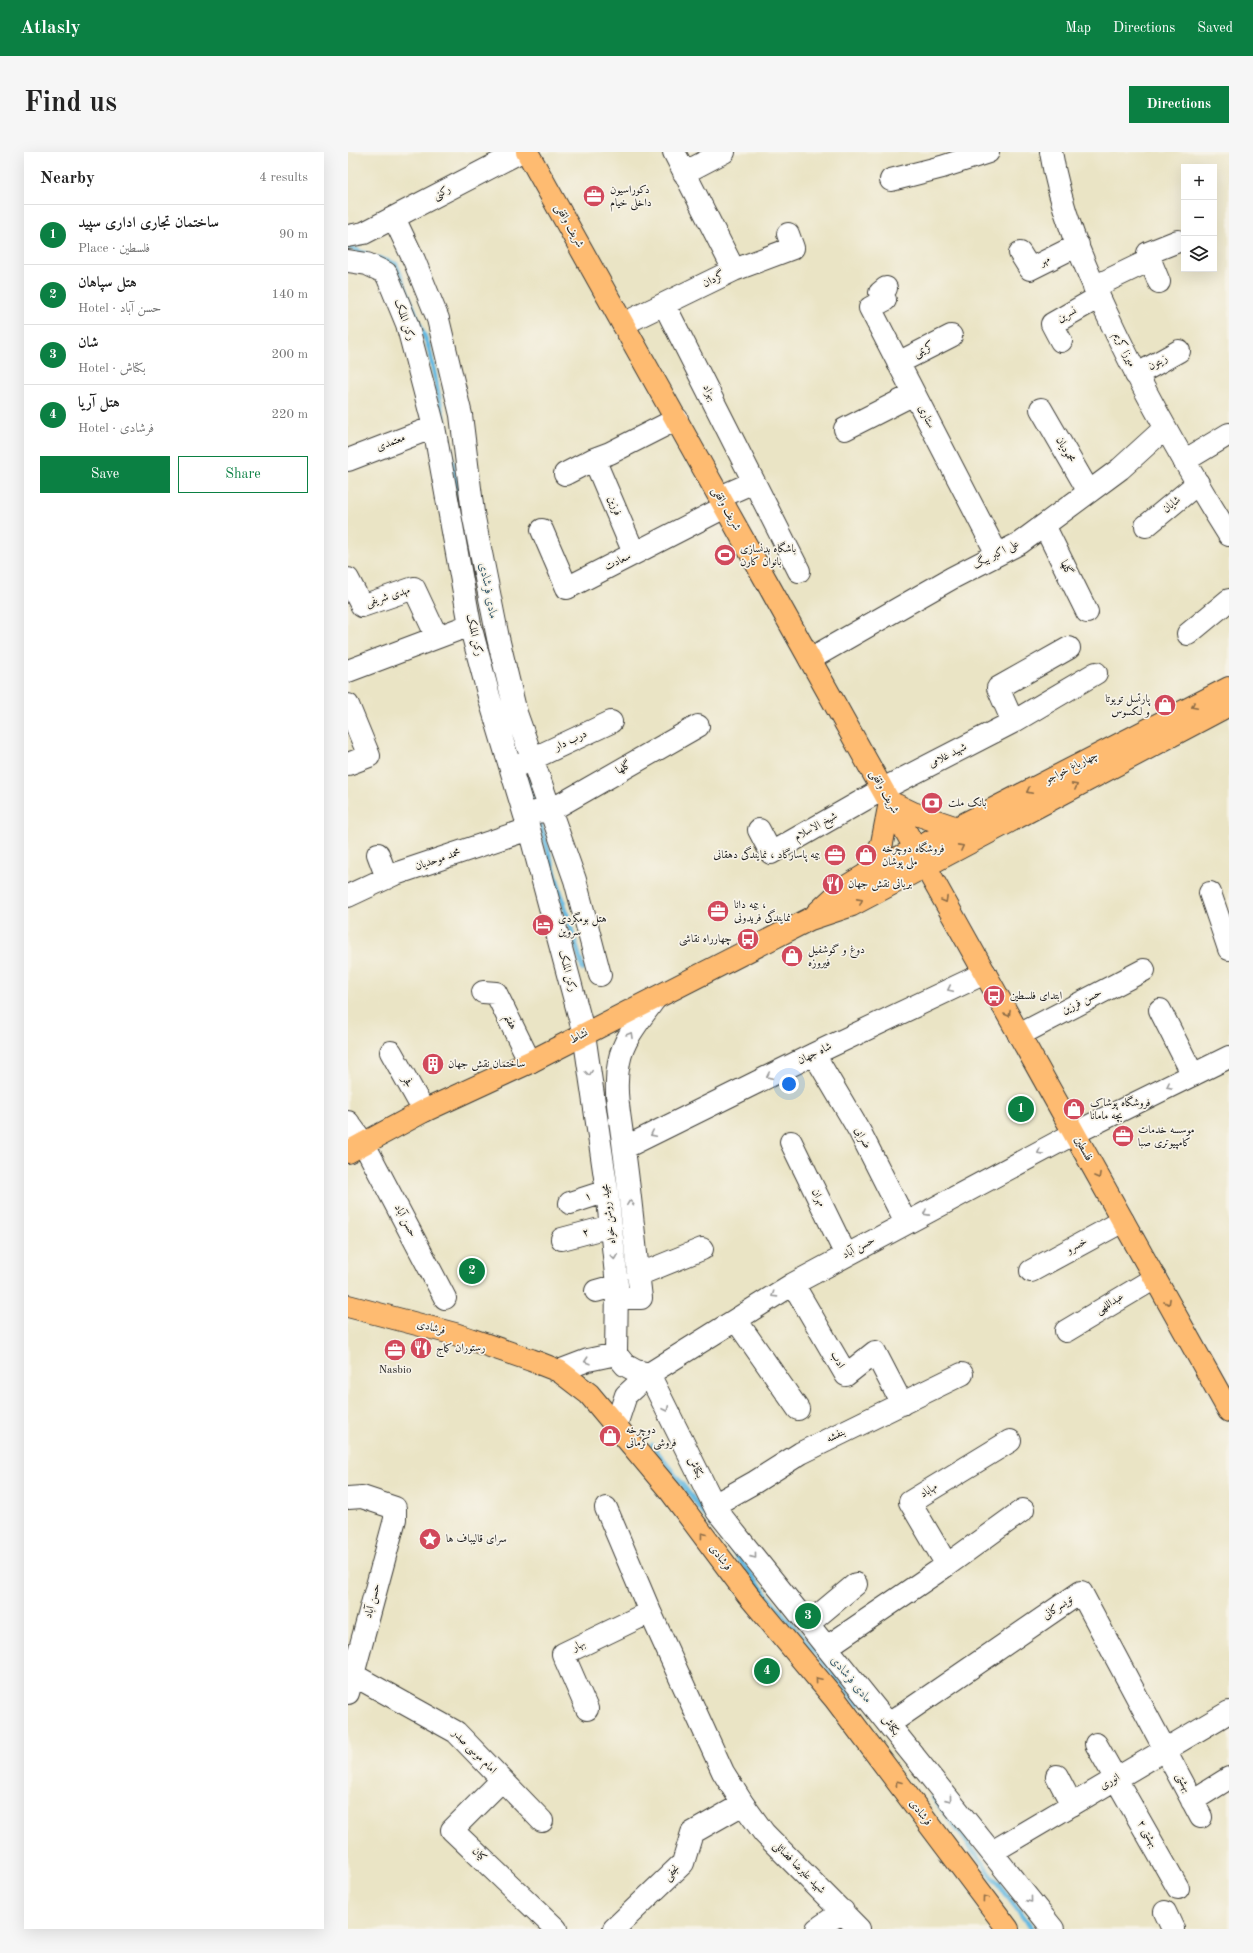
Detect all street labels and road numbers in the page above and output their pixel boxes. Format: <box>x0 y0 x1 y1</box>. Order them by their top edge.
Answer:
street label: رکنی <box>431 183 453 204</box>
street label: شریف واقفی <box>551 203 585 251</box>
street label: مهر <box>1037 254 1052 269</box>
street label: گردان <box>700 267 727 290</box>
street label: رکن الملک <box>390 298 417 343</box>
street label: نسرین <box>1055 305 1079 326</box>
street label: میرزا کریم <box>1108 330 1139 370</box>
street label: کریمی <box>911 338 937 362</box>
street label: زیتون <box>1146 353 1170 373</box>
street label: بهزاد <box>699 383 718 404</box>
street label: ستاری <box>916 404 936 430</box>
street label: معتمدی <box>375 433 407 453</box>
street label: محمودیان <box>1053 435 1077 465</box>
street label: شریف واقفی <box>708 486 742 534</box>
street label: فرزین <box>604 495 623 518</box>
street label: شایان <box>1161 495 1183 515</box>
street label: علی اکبر بیگ <box>970 536 1022 573</box>
street label: سعادت <box>603 551 633 573</box>
street label: گلها <box>1058 557 1077 577</box>
street label: مهدی شریفی <box>365 585 412 611</box>
street label: رکن الملک <box>462 613 485 658</box>
street label: درب دار <box>552 729 589 754</box>
street label: شهید غلامی <box>927 742 969 771</box>
street label: چهارباغ خواجو <box>1043 750 1101 789</box>
street label: گلها <box>613 757 633 777</box>
street label: شریف واقفی <box>866 769 900 817</box>
street label: شیخ الاسلام <box>793 811 841 847</box>
street label: محمد موحدیان <box>414 847 462 873</box>
street label: رکن الملک <box>554 949 579 994</box>
street label: حسن فرزین <box>1060 987 1105 1019</box>
street label: هفتم <box>498 1013 518 1033</box>
street label: نشاط <box>568 1027 590 1046</box>
street label: شاه جهان <box>796 1041 834 1067</box>
street label: فجر <box>398 1073 415 1090</box>
street label: ضرابی <box>851 1126 872 1151</box>
street label: فلسطین <box>1072 1135 1094 1163</box>
street label: مجید روشن خواه <box>600 1183 620 1244</box>
street label: مهران <box>808 1187 827 1209</box>
street label: ۱ <box>583 1191 593 1203</box>
street label: حسن آباد <box>390 1201 421 1240</box>
street label: ۲ <box>581 1227 591 1239</box>
street label: حسن آباد <box>839 1232 878 1263</box>
street label: خسرو <box>1064 1236 1090 1257</box>
street label: عبداللهی <box>1094 1291 1127 1318</box>
street label: فرشادی <box>415 1319 446 1338</box>
street label: ادب <box>828 1350 846 1370</box>
street label: بنفشه <box>825 1427 847 1445</box>
street label: بکتاش <box>685 1455 706 1480</box>
street label: مهاباد <box>919 1482 940 1501</box>
street label: فرشادی <box>706 1543 733 1574</box>
street label: حسن آباد <box>360 1582 385 1620</box>
street label: تویسرکانی <box>1040 1593 1076 1623</box>
street label: بهار <box>570 1638 588 1655</box>
street label: بکتاش <box>879 1713 902 1738</box>
street label: امام موسی صدر <box>447 1727 498 1778</box>
street label: انوری <box>1098 1772 1122 1792</box>
street label: بهشتی <box>1172 1772 1193 1795</box>
street label: فرشادی <box>906 1798 933 1829</box>
street label: بهشتی ۲ <box>1133 1818 1159 1851</box>
street label: شهید علیرضا فضائلی <box>769 1840 827 1898</box>
street label: کیان <box>470 1845 489 1864</box>
street label: نجفی <box>661 1862 683 1884</box>

